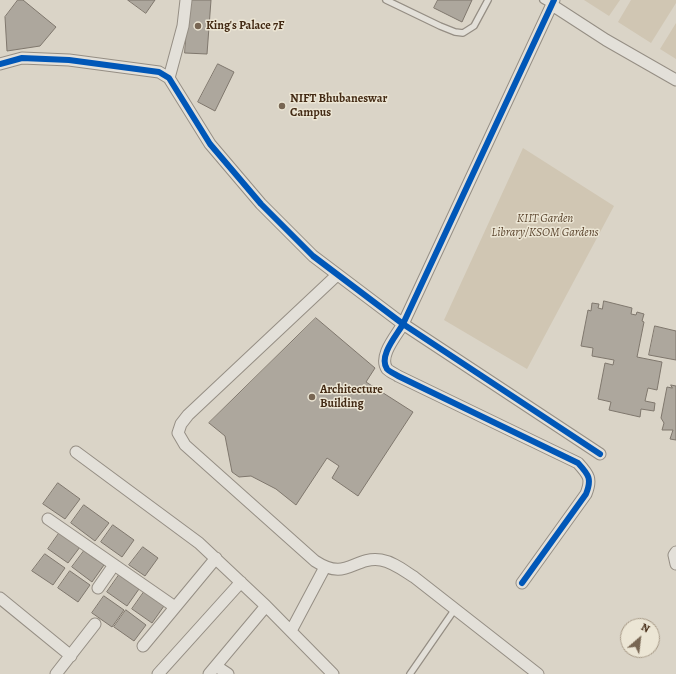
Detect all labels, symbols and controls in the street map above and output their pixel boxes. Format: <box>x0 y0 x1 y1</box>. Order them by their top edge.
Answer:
place label: King's Palace 7F <box>206 19 284 33</box>
marker: King's Palace 7F <box>193 21 203 31</box>
place label: NIFT Bhubaneswar Campus <box>290 92 388 120</box>
marker: NIFT Bhubaneswar Campus <box>277 101 287 111</box>
park label: KIIT Garden Library/KSOM Gardens <box>491 212 599 240</box>
place label: Architecture Building <box>320 383 383 411</box>
marker: Architecture Building <box>307 392 317 402</box>
north arrow <box>620 618 660 658</box>
text: N <box>638 619 652 636</box>

